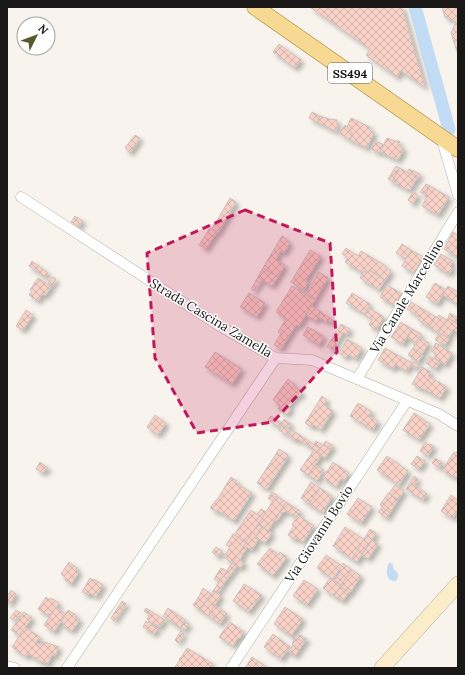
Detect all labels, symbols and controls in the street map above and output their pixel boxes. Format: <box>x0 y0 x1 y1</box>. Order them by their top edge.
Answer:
north arrow <box>16 16 56 56</box>
text: N <box>35 21 52 38</box>
road number: SS494 <box>328 63 372 83</box>
street label: Via Canale Marcellino <box>366 235 448 357</box>
street label: Strada Cascina Zamella <box>147 275 276 361</box>
street label: Via Giovanni Bovio <box>281 482 357 587</box>

